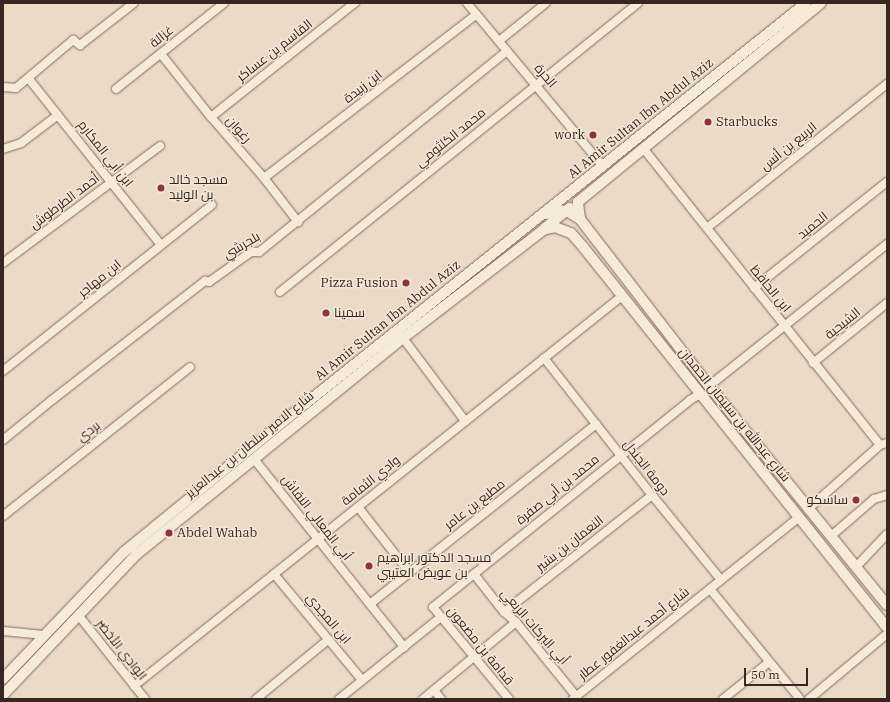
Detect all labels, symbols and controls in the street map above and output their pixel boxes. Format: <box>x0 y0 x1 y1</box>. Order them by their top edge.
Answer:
street label: القاسم بن عساكر <box>234 17 316 85</box>
street label: غزالة <box>147 23 177 51</box>
street label: Al Amir Sultan Ibn Abdul Aziz <box>565 56 717 182</box>
street label: الحرة <box>531 61 559 91</box>
street label: ابن زبيدة <box>341 67 385 107</box>
street label: محمد الكلثومي <box>413 105 489 171</box>
street label: رغوان <box>222 113 254 147</box>
place label: Starbucks <box>716 114 778 130</box>
marker: Starbucks <box>703 117 713 127</box>
street label: ابن أبي المكارم <box>74 118 136 190</box>
street label: الربيع بن أنس <box>758 119 820 175</box>
place label: work <box>554 127 585 143</box>
marker: work <box>588 130 598 140</box>
street label: أحمد الطرطوش <box>27 171 103 233</box>
place label: مسجد خالد بن الوليد <box>169 173 228 204</box>
marker: مسجد خالد بن الوليد <box>156 183 166 193</box>
street label: الحميد <box>795 209 831 243</box>
street label: بلجرشي <box>221 229 263 263</box>
street label: ابن مهاجر <box>75 257 125 301</box>
street label: Al Amir Sultan Ibn Abdul Aziz <box>312 258 464 384</box>
street label: ابن الحافظ <box>746 262 794 316</box>
place label: Pizza Fusion <box>321 275 398 291</box>
marker: Pizza Fusion <box>401 278 411 288</box>
place label: سمينا <box>334 305 365 321</box>
street label: الشيحية <box>822 305 864 343</box>
marker: سمينا <box>321 308 331 318</box>
street label: شارع عبدالله بن سليمان الحمدان <box>675 345 793 485</box>
street label: شارع الامير سلطان بن عبدالعزيز <box>183 388 317 502</box>
street label: بردي <box>74 418 104 446</box>
street label: دومة الجندل <box>619 437 673 499</box>
street label: محمد بن أبي صفرة <box>513 452 603 528</box>
street label: وادي الثمامة <box>339 453 403 509</box>
street label: أبي المعالي النقاش <box>278 472 354 564</box>
street label: مطيع بن عامر <box>442 477 508 533</box>
place label: ساسكو <box>807 492 848 508</box>
marker: ساسكو <box>851 495 861 505</box>
street label: النعمان بن بشير <box>533 513 607 575</box>
place label: Abdel Wahab <box>177 525 257 541</box>
marker: Abdel Wahab <box>164 528 174 538</box>
place label: مسجد الدكتور ابراهيم بن عويض العتيبي <box>377 551 491 582</box>
marker: مسجد الدكتور ابراهيم بن عويض العتيبي <box>364 561 374 571</box>
street label: شارع أحمد عبدالغفور عطار <box>575 584 693 684</box>
street label: أبي البركات الربعي <box>497 586 571 668</box>
street label: ابن المجدي <box>302 590 354 648</box>
street label: قدامة بن مضعون <box>444 604 516 688</box>
street label: الوادي الأخضر <box>92 617 150 683</box>
scale bar <box>746 660 810 686</box>
text: 50 m <box>751 667 780 682</box>

